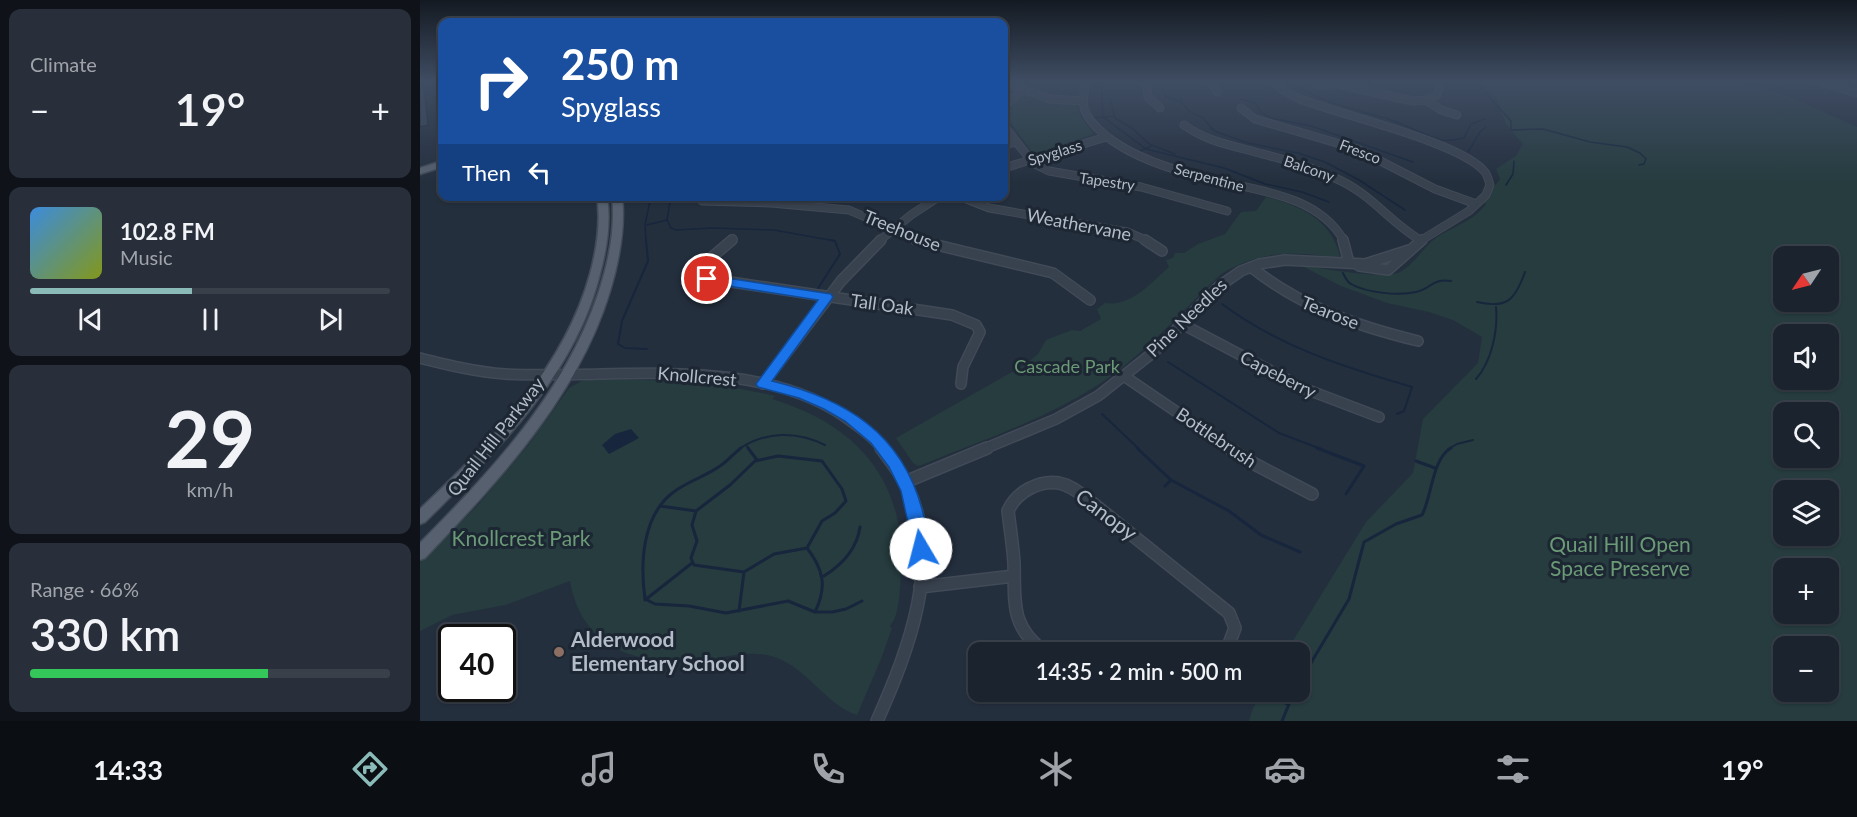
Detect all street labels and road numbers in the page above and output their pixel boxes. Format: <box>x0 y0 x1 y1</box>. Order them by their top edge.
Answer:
street label: Spyglass <box>1026 135 1084 169</box>
street label: Fresco <box>1337 135 1384 167</box>
street label: Balcony <box>1282 151 1337 185</box>
street label: Serpentine <box>1172 159 1246 195</box>
street label: Tapestry <box>1078 168 1136 194</box>
street label: Weathervane <box>1025 203 1133 245</box>
street label: Treehouse <box>861 205 944 256</box>
street label: Pine Needles <box>1141 273 1231 361</box>
street label: Tall Oak <box>849 289 916 319</box>
street label: Tearose <box>1298 291 1363 334</box>
street label: Capeberry <box>1237 346 1321 403</box>
street label: Knollcrest <box>657 362 738 390</box>
street label: Quail Hill Parkway <box>442 372 549 500</box>
street label: Bottlebrush <box>1172 402 1261 472</box>
street label: Canopy <box>1071 483 1143 545</box>

